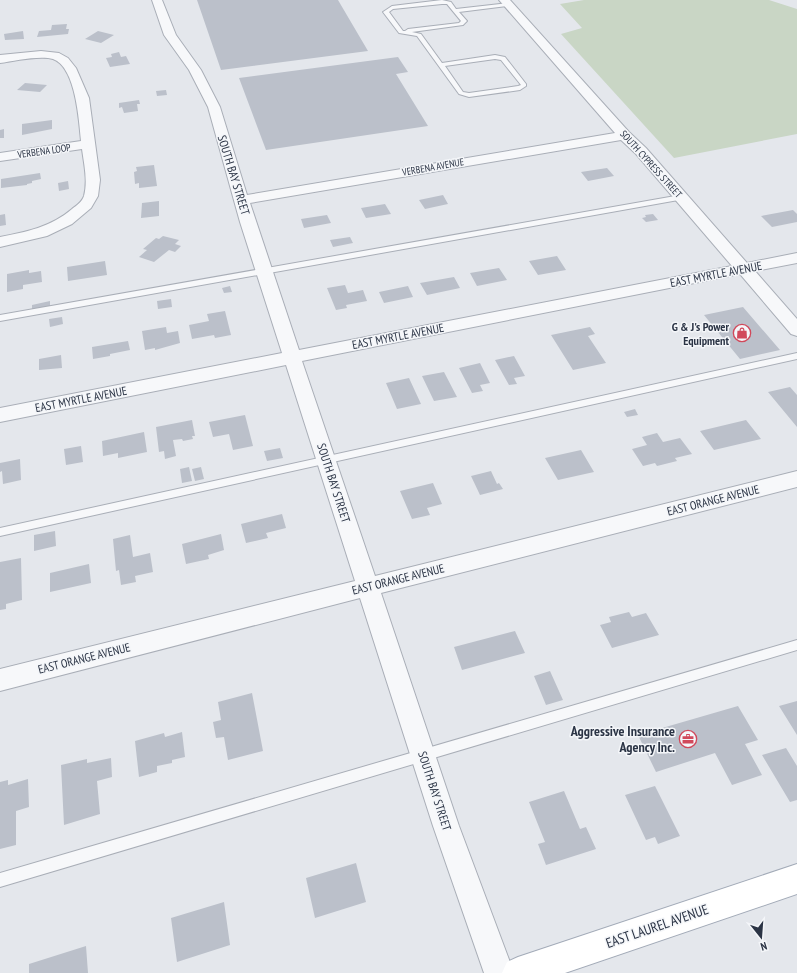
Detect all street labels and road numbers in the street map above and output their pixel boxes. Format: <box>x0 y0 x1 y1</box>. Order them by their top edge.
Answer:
street label: SOUTH CYPRESS STREET <box>617 127 685 201</box>
street label: SOUTH BAY STREET <box>215 133 253 217</box>
street label: VERBENA LOOP <box>16 141 72 161</box>
street label: VERBENA AVENUE <box>400 155 465 179</box>
street label: EAST MYRTLE AVENUE <box>669 258 763 290</box>
street label: EAST MYRTLE AVENUE <box>351 320 445 352</box>
street label: EAST MYRTLE AVENUE <box>34 383 128 415</box>
street label: SOUTH BAY STREET <box>314 441 354 525</box>
street label: EAST ORANGE AVENUE <box>665 481 761 519</box>
street label: EAST ORANGE AVENUE <box>350 560 446 598</box>
street label: EAST ORANGE AVENUE <box>36 639 132 677</box>
street label: SOUTH BAY STREET <box>415 749 455 833</box>
street label: EAST LAUREL AVENUE <box>603 900 711 952</box>

